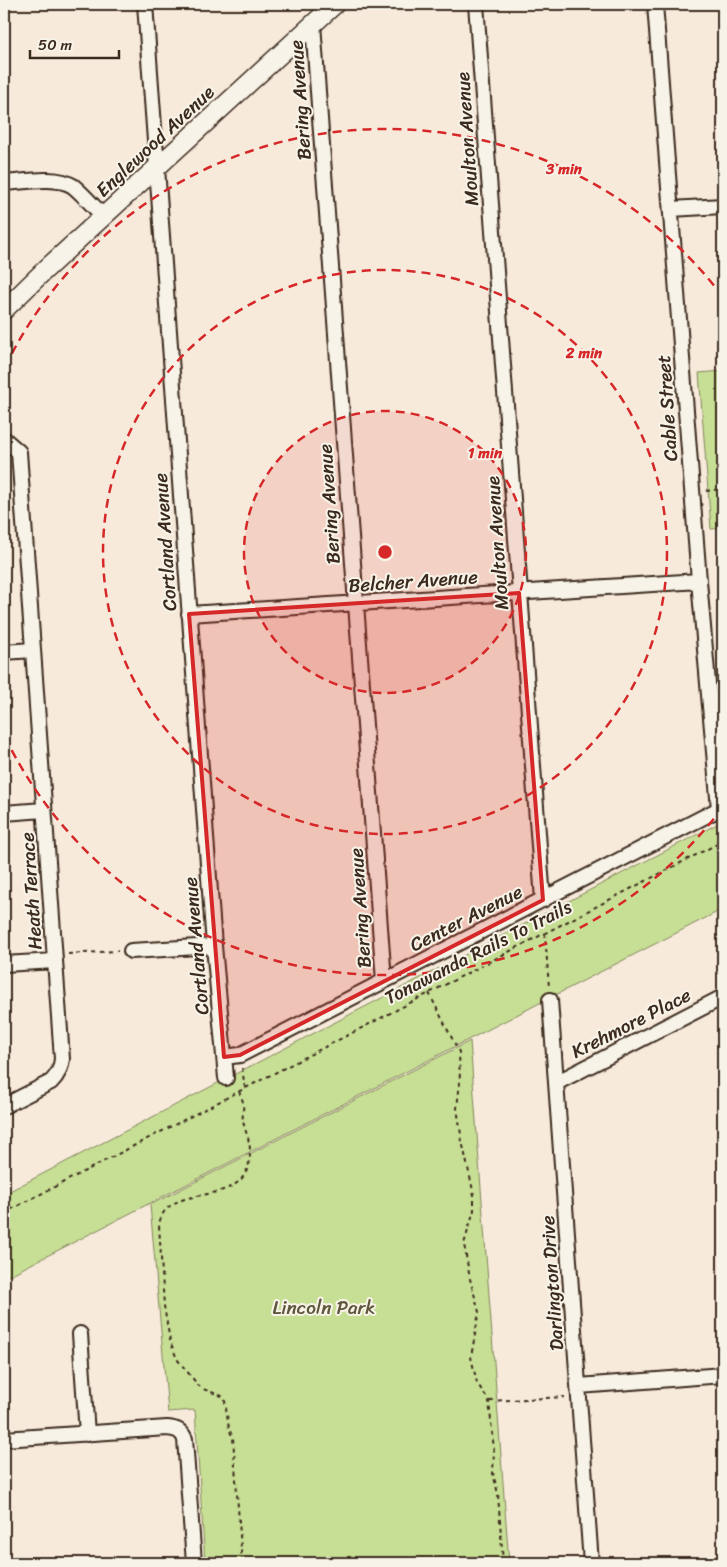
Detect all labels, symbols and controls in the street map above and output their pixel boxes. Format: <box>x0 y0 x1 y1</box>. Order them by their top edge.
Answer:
scale bar <box>30 28 119 60</box>
text: 50 m <box>38 32 73 58</box>
street label: Bering Avenue <box>279 39 321 161</box>
street label: Moulton Avenue <box>446 71 488 207</box>
street label: Englewood Avenue <box>88 77 222 205</box>
text: 3 min <box>545 156 583 182</box>
text: 2 min <box>565 340 603 366</box>
street label: Cable Street <box>647 354 687 462</box>
text: 1 min <box>468 440 503 466</box>
street label: Bering Avenue <box>308 443 350 565</box>
street label: Cortland Avenue <box>144 472 186 612</box>
street label: Moulton Avenue <box>476 475 518 611</box>
centre of rings <box>376 543 394 561</box>
street label: Belcher Avenue <box>347 560 479 602</box>
street label: Heath Terrace <box>10 831 52 951</box>
street label: Bering Avenue <box>339 847 381 969</box>
street label: Cortland Avenue <box>174 875 218 1016</box>
street label: Center Avenue <box>404 875 529 961</box>
street label: Tonawanda Rails To Trails <box>378 890 578 1014</box>
street label: Krehmore Place <box>565 978 697 1067</box>
street label: Darlington Drive <box>531 1214 573 1352</box>
park label: Lincoln Park <box>273 1291 375 1324</box>

